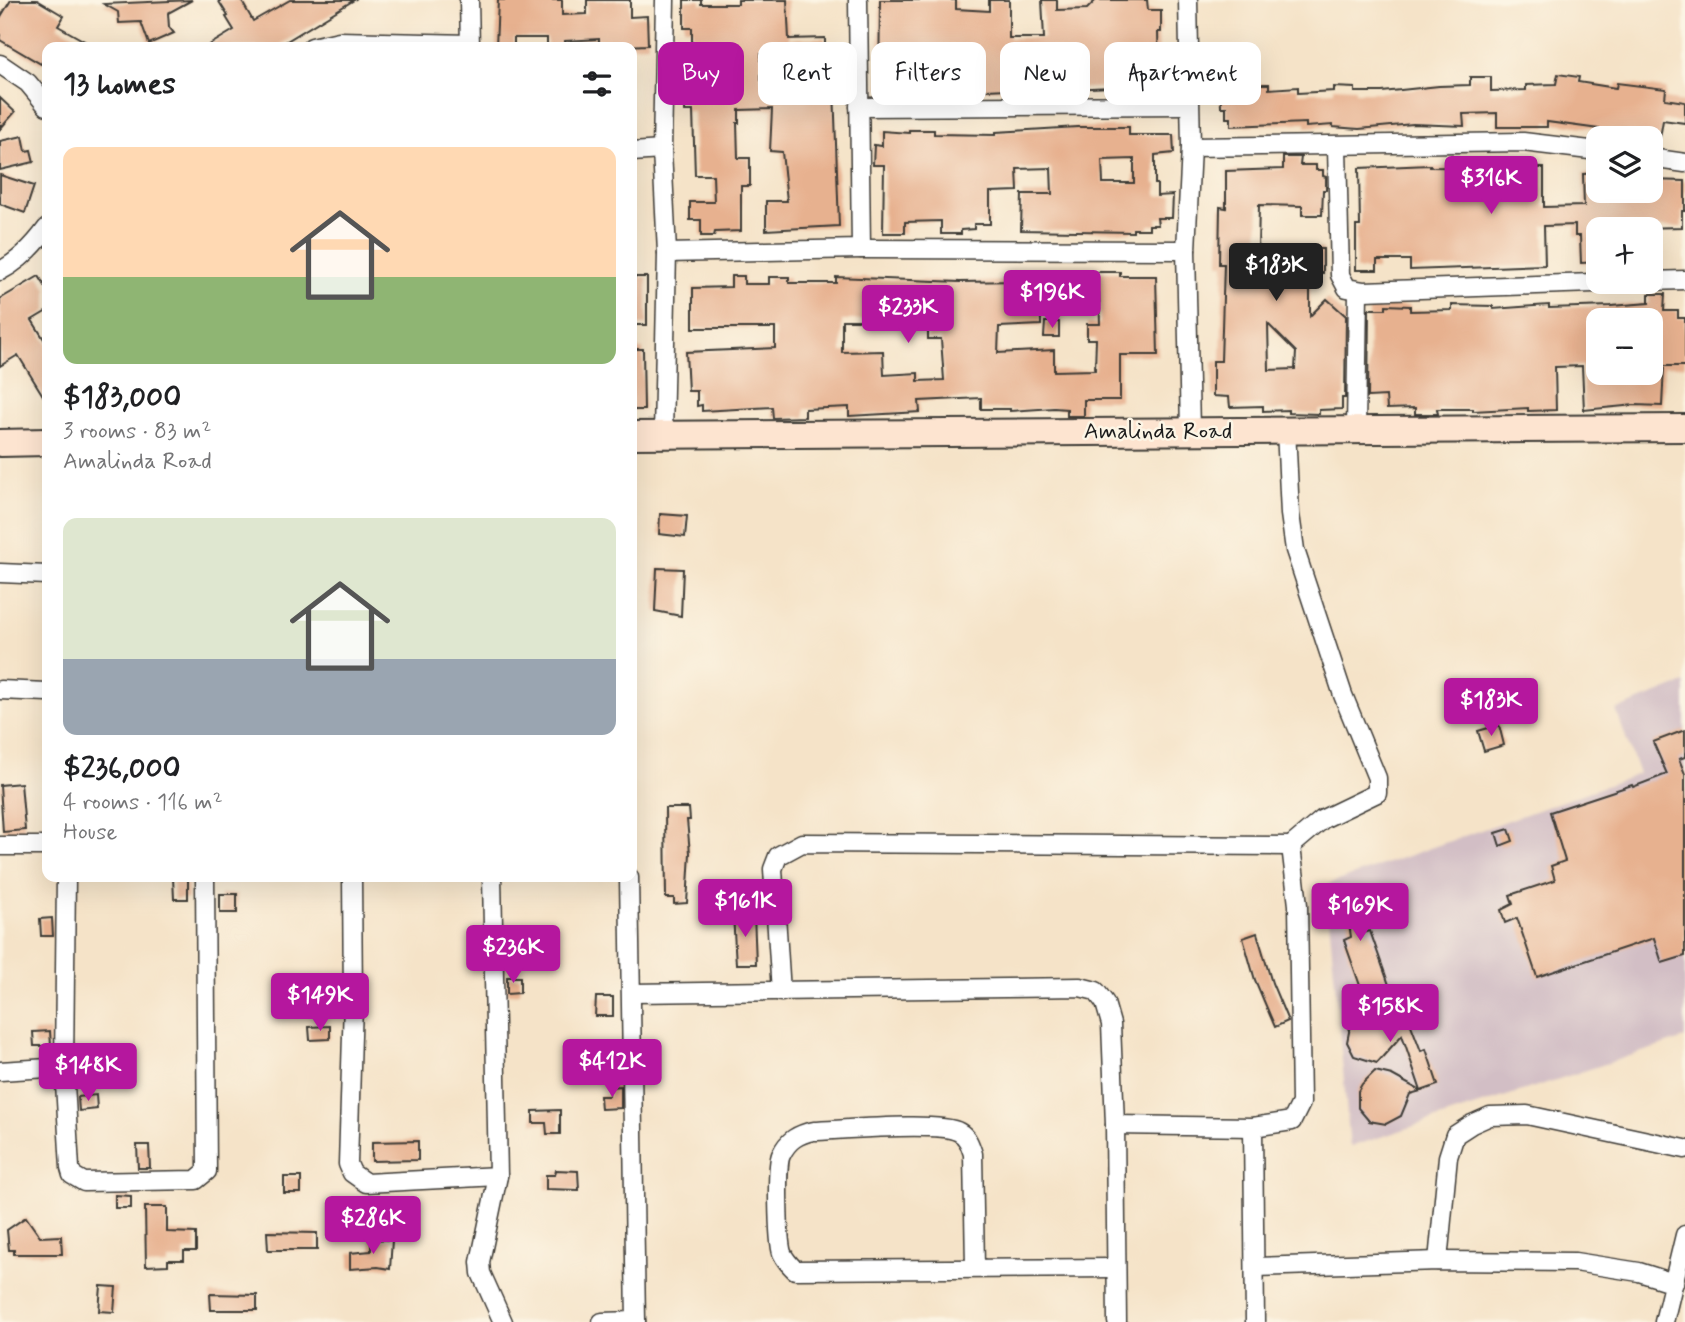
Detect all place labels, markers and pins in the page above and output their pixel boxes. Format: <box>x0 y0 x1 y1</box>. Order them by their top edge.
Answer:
pin: $316K <box>1442 156 1540 216</box>
pin: $183K <box>1227 244 1325 303</box>
pin: $196K <box>1003 270 1101 330</box>
pin: $233K <box>859 286 957 345</box>
pin: $183K <box>1442 678 1540 738</box>
pin: $161K <box>696 880 794 939</box>
pin: $169K <box>1311 884 1409 943</box>
pin: $236K <box>464 926 562 985</box>
pin: $149K <box>271 974 369 1033</box>
pin: $158K <box>1341 984 1439 1044</box>
pin: $412K <box>563 1040 661 1099</box>
pin: $148K <box>39 1044 137 1103</box>
pin: $286K <box>324 1196 422 1256</box>

